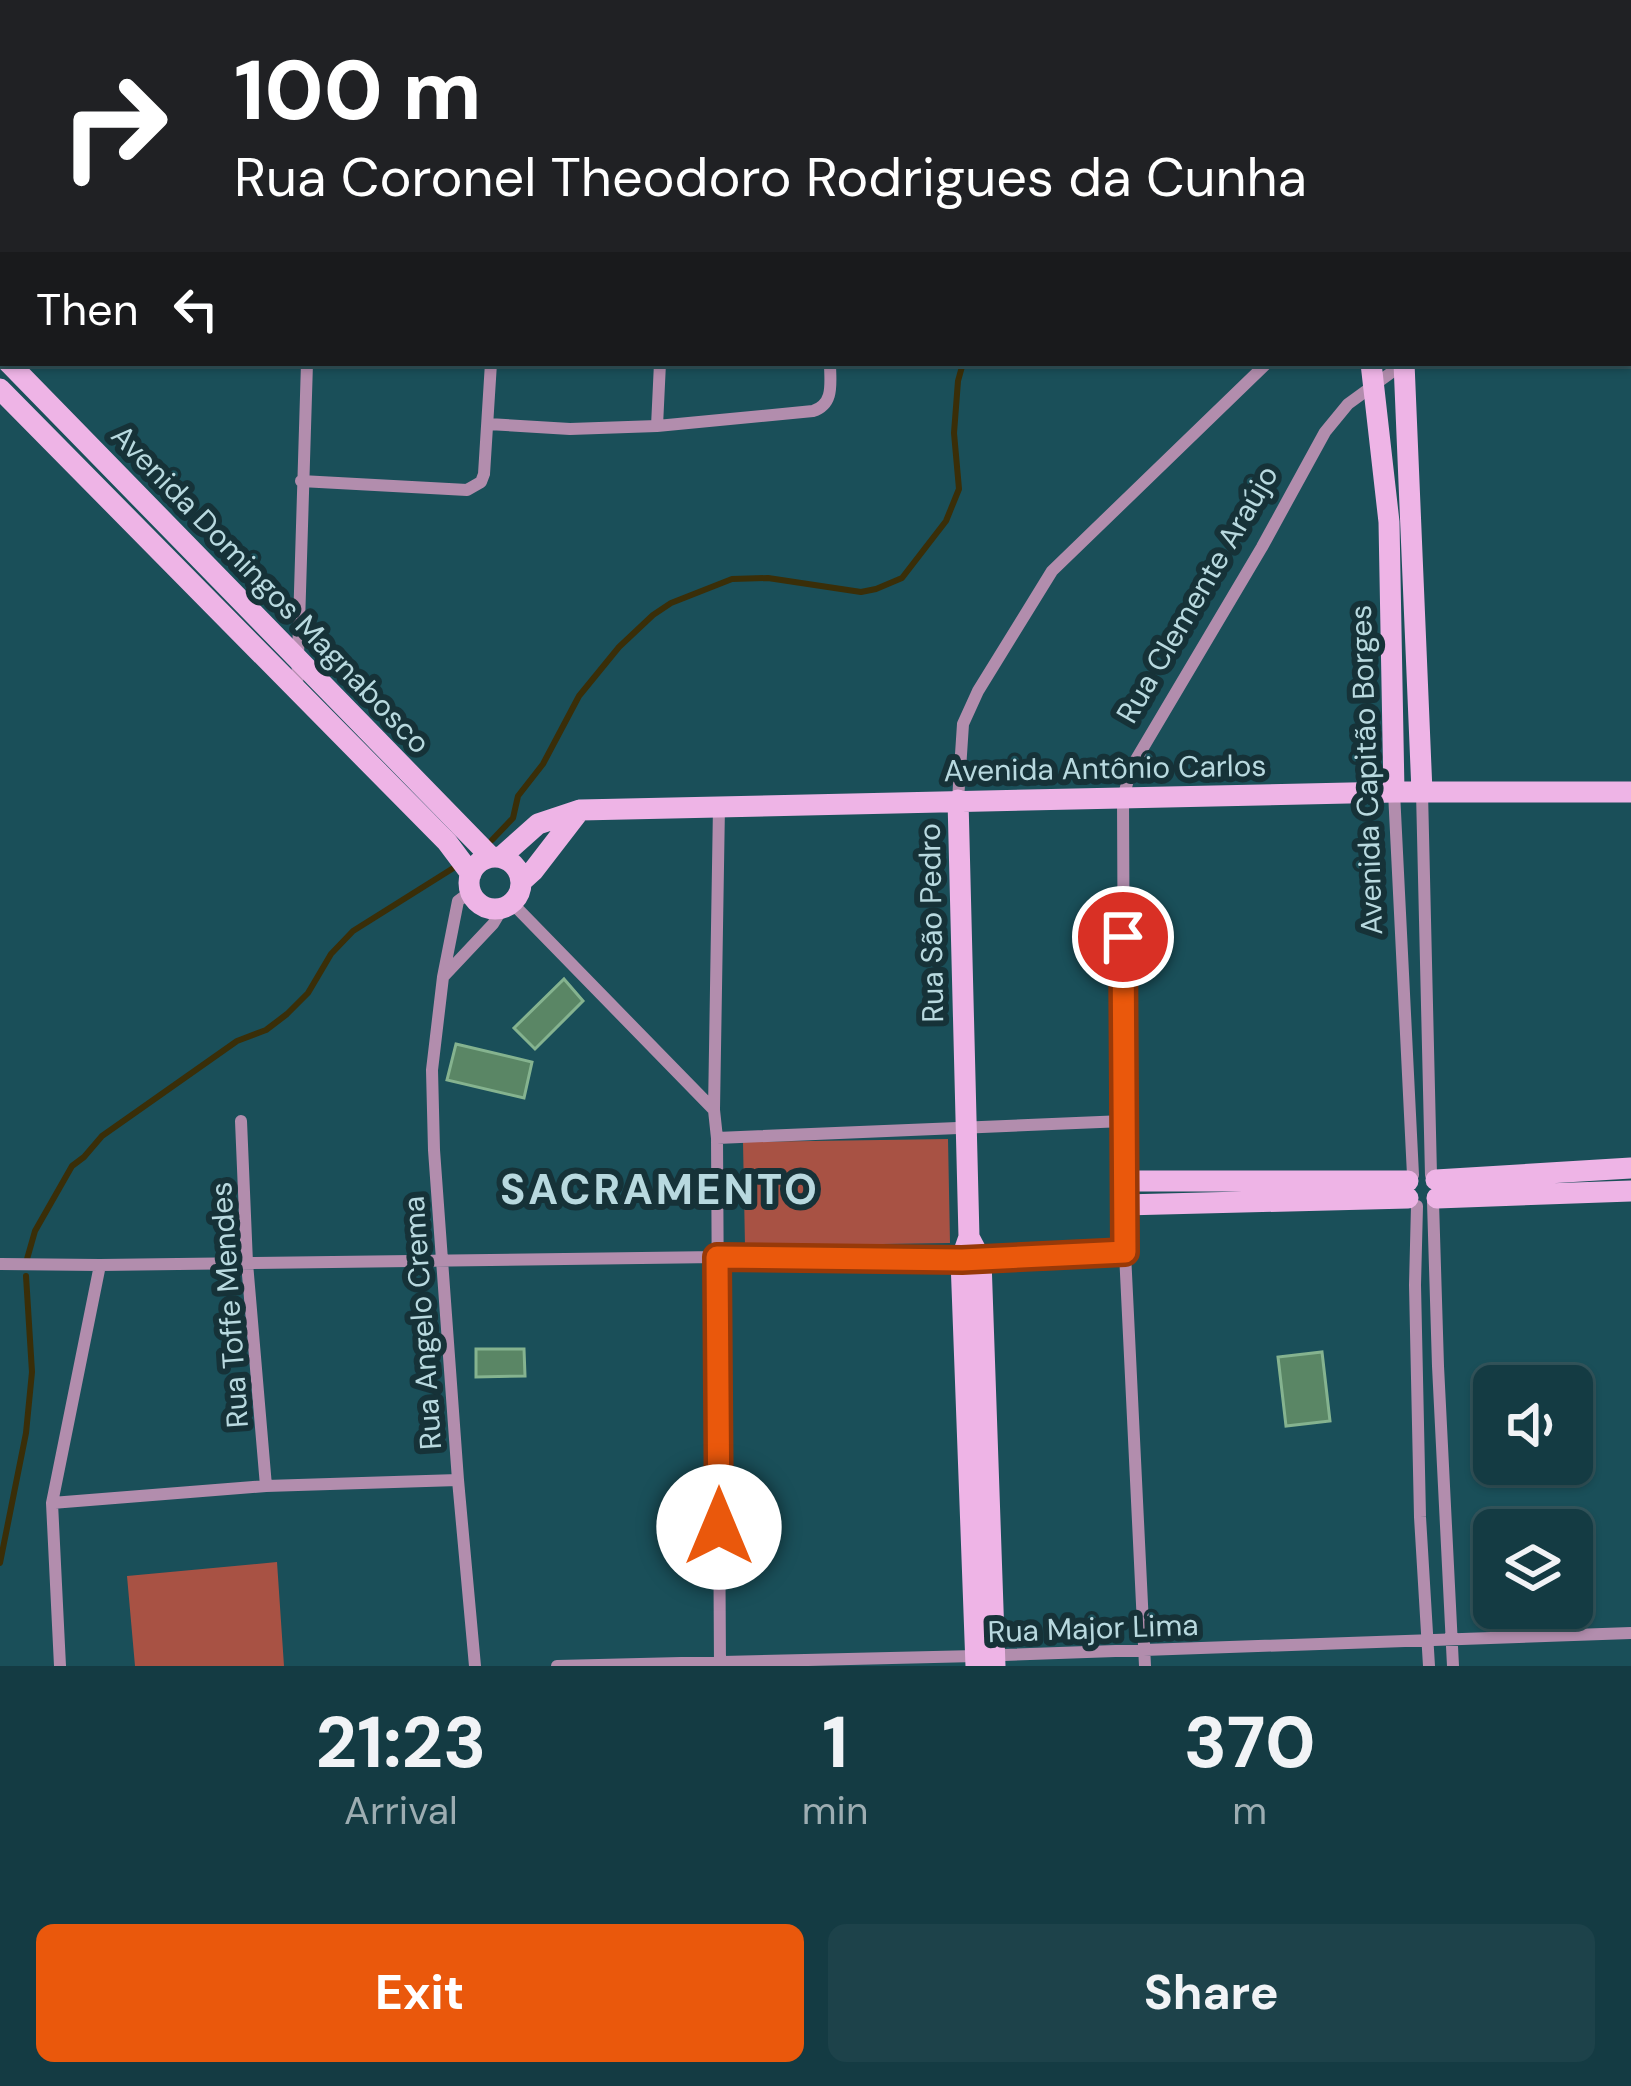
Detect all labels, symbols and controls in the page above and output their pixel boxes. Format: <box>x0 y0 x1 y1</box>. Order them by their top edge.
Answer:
text: 100 m <box>234 36 482 145</box>
icon: right <box>36 48 192 204</box>
text: Rua Coronel Theodoro Rodrigues da Cunha <box>234 142 1307 213</box>
icon: left <box>163 276 229 342</box>
text: Then <box>36 280 139 339</box>
street label: Avenida Domingos Magnabosco <box>103 416 439 762</box>
street label: Rua Clemente Araújo <box>1107 458 1287 730</box>
street label: Avenida Capitão Borges <box>1341 604 1391 936</box>
street label: Avenida Antônio Carlos <box>943 746 1267 790</box>
street label: Rua São Pedro <box>910 823 952 1023</box>
pin <box>1072 886 1174 988</box>
icon: arrive <box>1090 904 1156 970</box>
district label: SACRAMENTO <box>500 1162 820 1217</box>
street label: Rua Toffe Mendes <box>201 1181 257 1429</box>
street label: Rua Angelo Crema <box>394 1195 450 1451</box>
map controls <box>1473 1365 1593 1629</box>
button: sound <box>1473 1365 1593 1485</box>
position arrow <box>656 1464 782 1590</box>
button: layers <box>1473 1509 1593 1629</box>
street label: Rua Major Lima <box>987 1605 1199 1651</box>
text: 21:23 <box>315 1696 486 1789</box>
text: 1 <box>822 1696 848 1789</box>
text: 370 <box>1184 1696 1316 1789</box>
text: Arrival <box>344 1785 458 1836</box>
text: min <box>802 1785 868 1836</box>
text: m <box>1232 1785 1267 1836</box>
button: Exit <box>36 1924 804 2062</box>
button: Share <box>828 1924 1595 2062</box>

